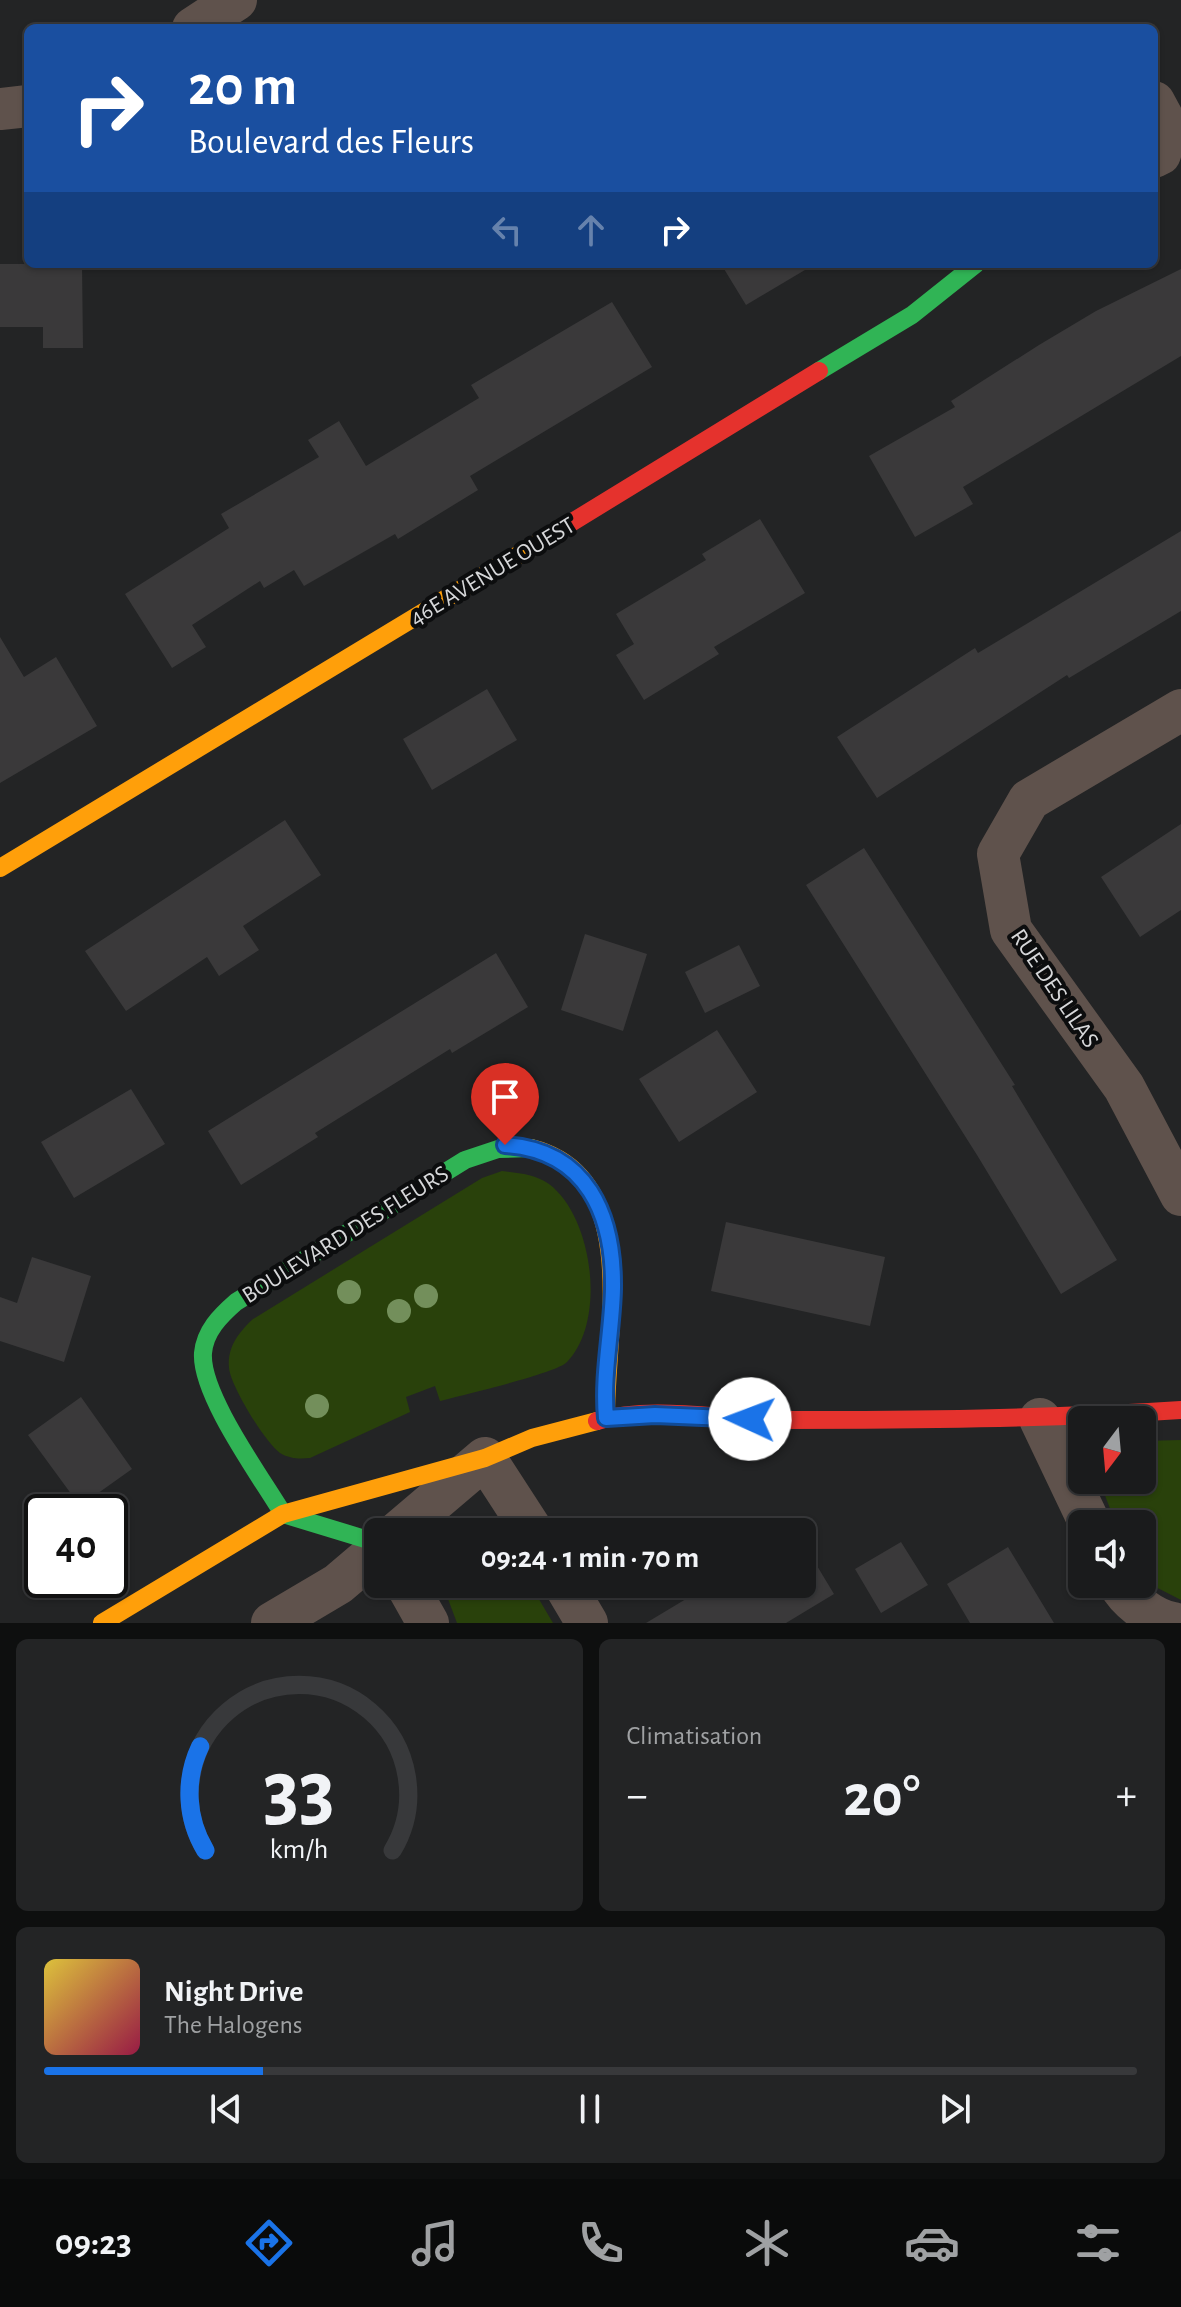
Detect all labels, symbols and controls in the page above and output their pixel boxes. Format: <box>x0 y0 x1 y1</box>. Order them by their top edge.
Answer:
icon: right <box>56 56 160 160</box>
text: 20 m <box>188 59 297 115</box>
text: Boulevard des Fleurs <box>188 124 474 160</box>
icon: left <box>485 208 529 252</box>
icon: ahead <box>569 208 613 252</box>
icon: right <box>653 208 697 252</box>
street label: 46E AVENUE OUEST <box>406 513 580 631</box>
street label: RUE DES LILAS <box>1006 925 1103 1052</box>
pin <box>471 1063 539 1145</box>
icon: arrive <box>483 1075 527 1119</box>
street label: BOULEVARD DES FLEURS <box>238 1162 453 1308</box>
position arrow <box>708 1377 792 1461</box>
north arrow <box>1068 1406 1156 1494</box>
map controls <box>1068 1406 1156 1598</box>
speed limit sign: 40 <box>24 1494 128 1598</box>
button: sound <box>1068 1510 1156 1598</box>
text: 09:24 · 1 min · 70 m <box>481 1543 699 1573</box>
text: Climatisation <box>627 1723 762 1749</box>
text: 33 <box>263 1750 335 1834</box>
text: 20° <box>843 1767 920 1827</box>
text: − <box>627 1774 648 1818</box>
text: + <box>1116 1774 1137 1818</box>
text: km/h <box>270 1835 329 1864</box>
text: Night Drive <box>164 1977 303 2007</box>
text: The Halogens <box>164 2012 302 2038</box>
icon: previous <box>204 2087 248 2131</box>
icon: pause <box>568 2087 612 2131</box>
icon: next <box>933 2087 977 2131</box>
icon: directions <box>241 2215 297 2271</box>
icon: music <box>407 2215 463 2271</box>
icon: phone <box>573 2215 629 2271</box>
icon: climate <box>739 2215 795 2271</box>
icon: car <box>904 2215 960 2271</box>
icon: filters <box>1070 2215 1126 2271</box>
text: 09:23 <box>55 2225 132 2261</box>

